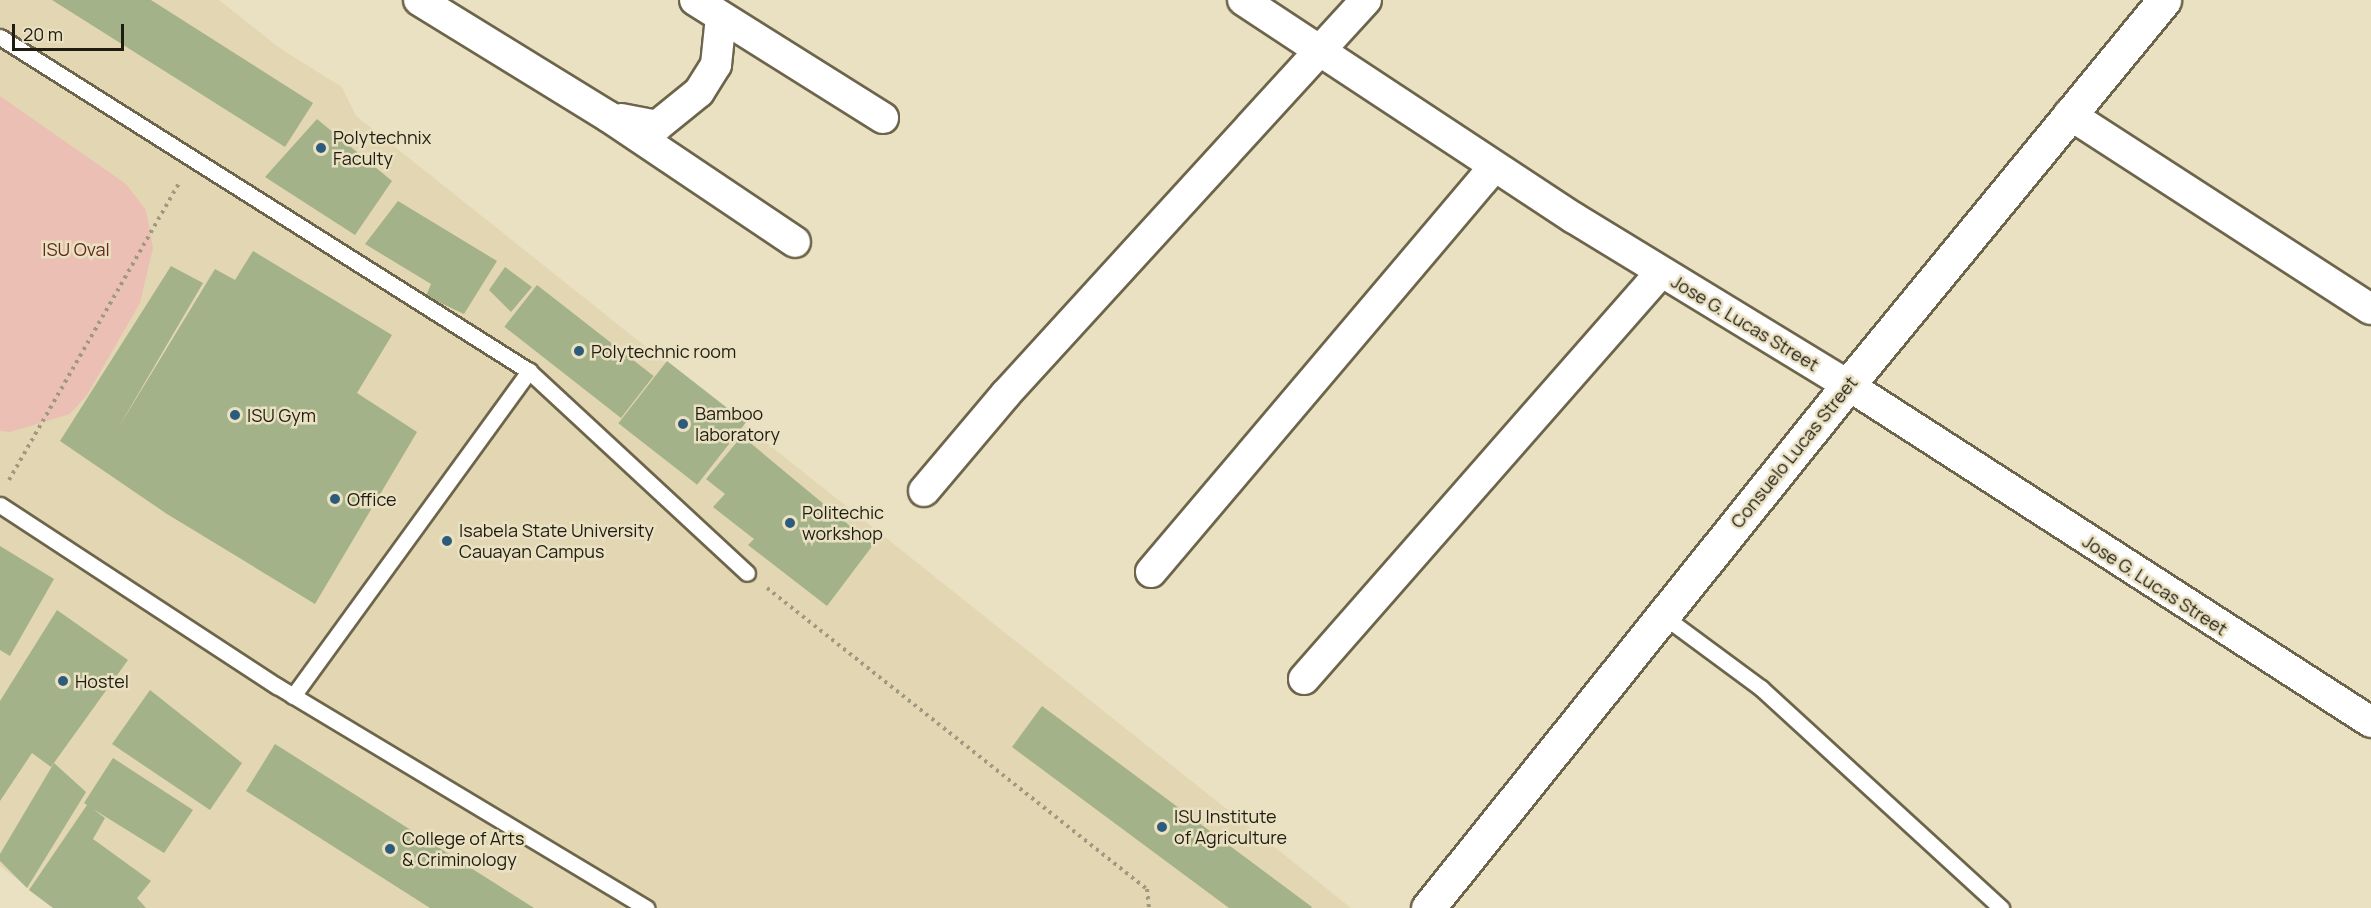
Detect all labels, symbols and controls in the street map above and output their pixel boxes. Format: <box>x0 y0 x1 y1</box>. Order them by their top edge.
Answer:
scale bar <box>15 12 128 50</box>
text: 20 m <box>23 22 63 46</box>
place label: Polytechnix Faculty <box>333 127 431 170</box>
marker: Polytechnix Faculty <box>314 141 328 155</box>
park label: ISU Oval <box>42 238 110 260</box>
street label: Jose G. Lucas Street <box>1667 270 1823 376</box>
place label: Polytechnic room <box>591 340 736 362</box>
marker: Polytechnic room <box>572 344 586 358</box>
street label: Consuelo Lucas Street <box>1726 372 1862 532</box>
place label: Bamboo laboratory <box>695 403 780 446</box>
place label: ISU Gym <box>247 404 316 426</box>
marker: ISU Gym <box>228 408 242 422</box>
marker: Bamboo laboratory <box>676 417 690 431</box>
place label: Office <box>347 488 397 510</box>
marker: Office <box>328 492 342 506</box>
place label: Politechic workshop <box>802 502 884 544</box>
marker: Politechic workshop <box>783 516 797 530</box>
place label: Isabela State University Cauayan Campus <box>459 520 654 562</box>
street label: Jose G. Lucas Street <box>2079 530 2231 640</box>
marker: Isabela State University Cauayan Campus <box>440 534 454 548</box>
place label: Hostel <box>75 670 129 692</box>
marker: Hostel <box>56 674 70 688</box>
place label: ISU Institute of Agriculture <box>1174 806 1287 848</box>
marker: ISU Institute of Agriculture <box>1155 820 1169 834</box>
place label: College of Arts & Criminology <box>402 828 524 870</box>
marker: College of Arts & Criminology <box>383 842 397 856</box>

